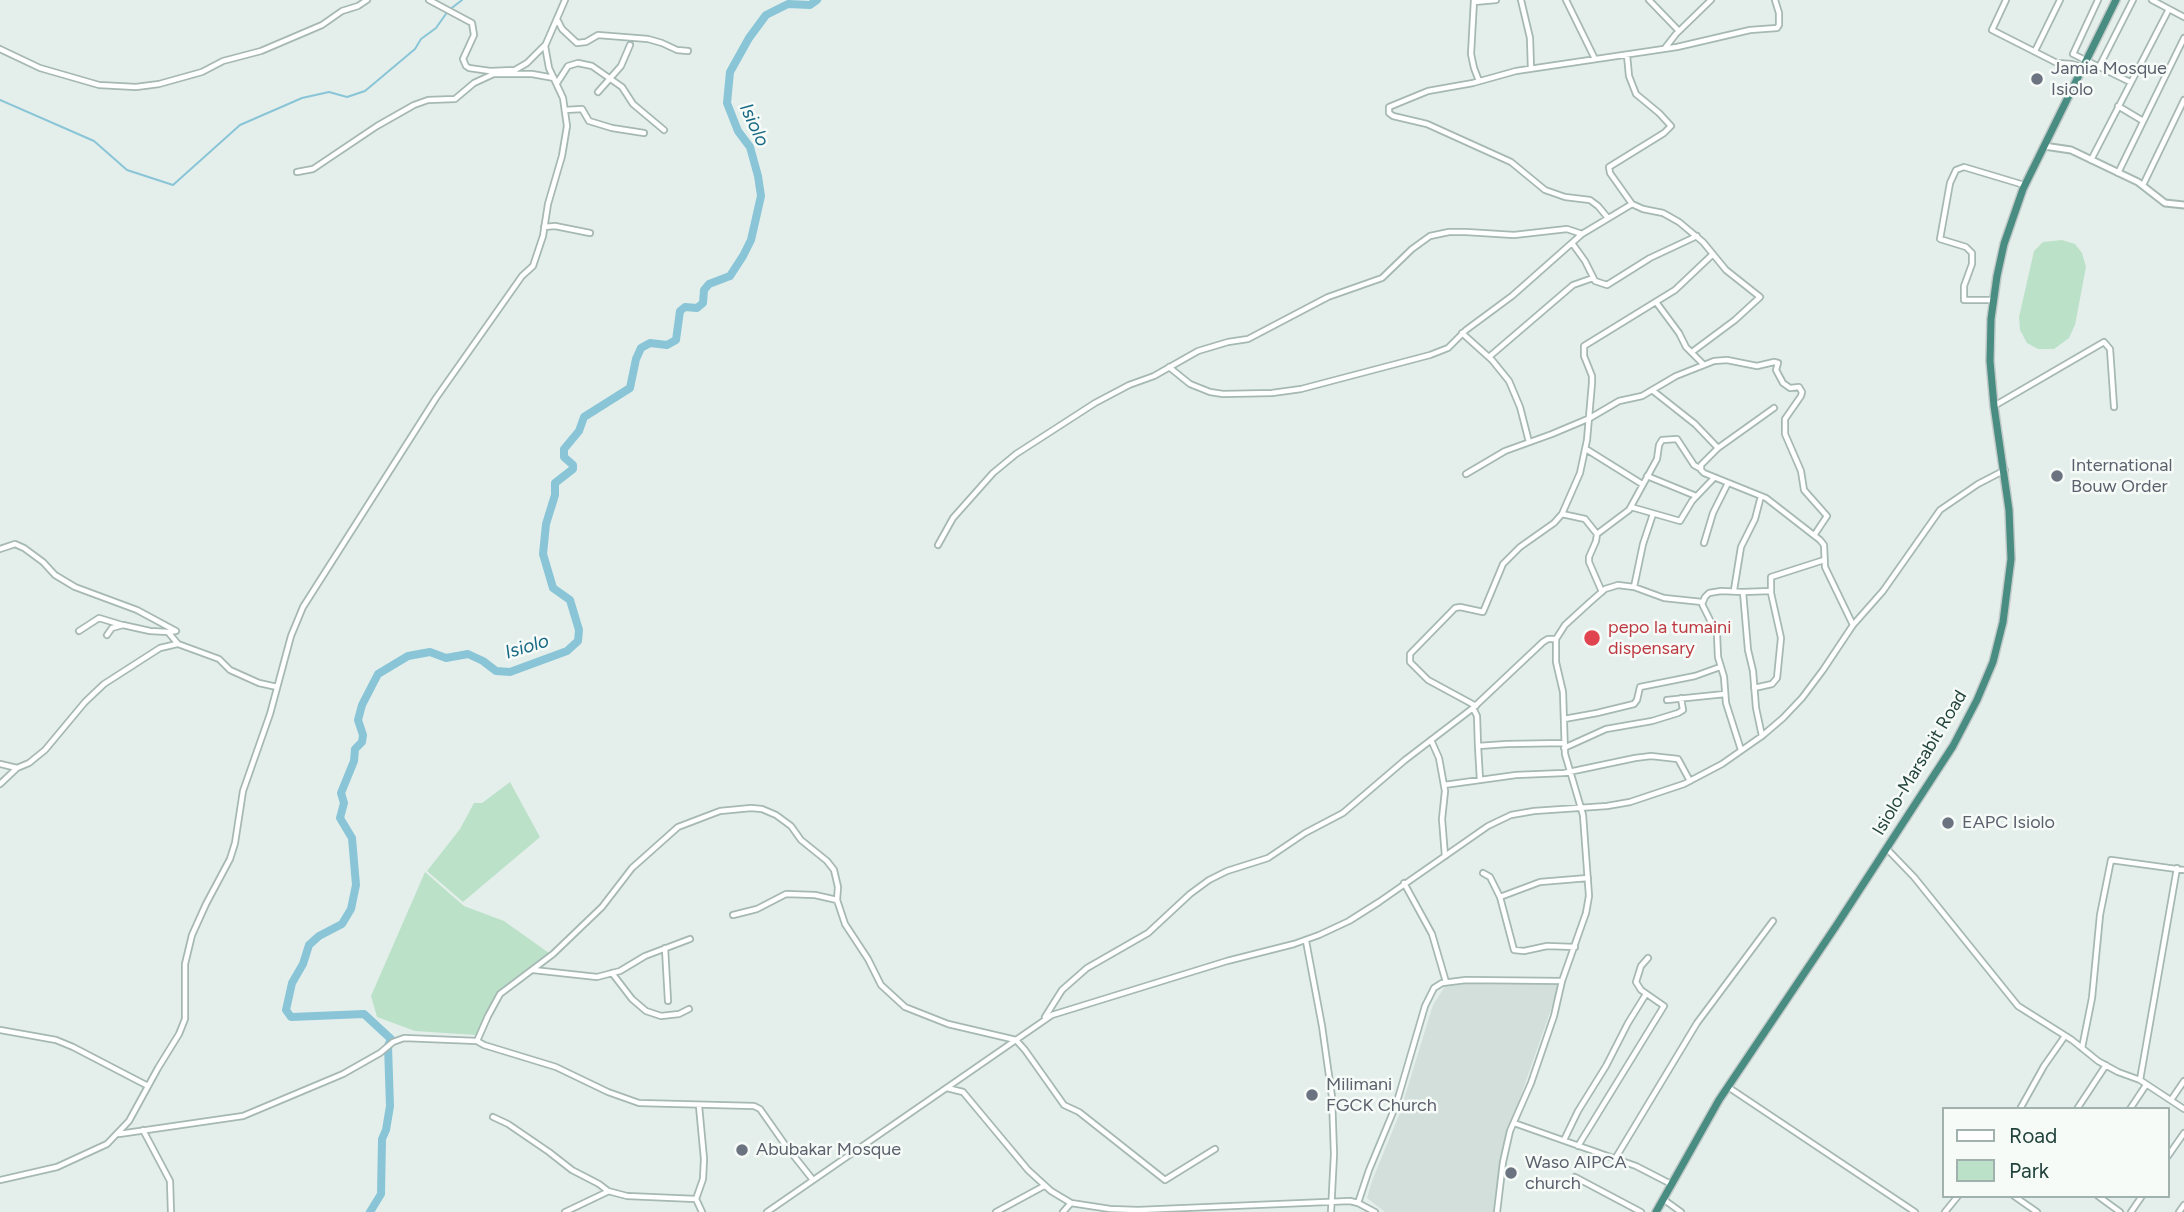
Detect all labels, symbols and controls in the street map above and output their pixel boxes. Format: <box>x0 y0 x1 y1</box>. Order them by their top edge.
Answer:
place label: Jamia Mosque Isiolo <box>2051 58 2167 100</box>
marker: Jamia Mosque Isiolo <box>2029 71 2045 87</box>
water label: Isiolo <box>734 100 774 150</box>
place label: International Bouw Order <box>2071 455 2172 498</box>
marker: International Bouw Order <box>2049 468 2065 484</box>
place label: pepo la tumaini dispensary <box>1608 617 1731 660</box>
marker: pepo la tumaini dispensary <box>1582 628 1602 648</box>
water label: Isiolo <box>502 630 552 664</box>
street label: Isiolo-Marsabit Road <box>1868 687 1972 839</box>
place label: EAPC Isiolo <box>1962 812 2055 834</box>
marker: EAPC Isiolo <box>1940 815 1956 831</box>
place label: Milimani FGCK Church <box>1326 1074 1437 1116</box>
marker: Milimani FGCK Church <box>1304 1087 1320 1103</box>
legend <box>1942 1107 2170 1198</box>
text: Road <box>2009 1123 2057 1148</box>
place label: Abubakar Mosque <box>756 1139 901 1161</box>
marker: Abubakar Mosque <box>734 1142 750 1158</box>
place label: Waso AIPCA church <box>1525 1152 1627 1194</box>
text: Park <box>2009 1158 2049 1183</box>
marker: Waso AIPCA church <box>1503 1165 1519 1181</box>

